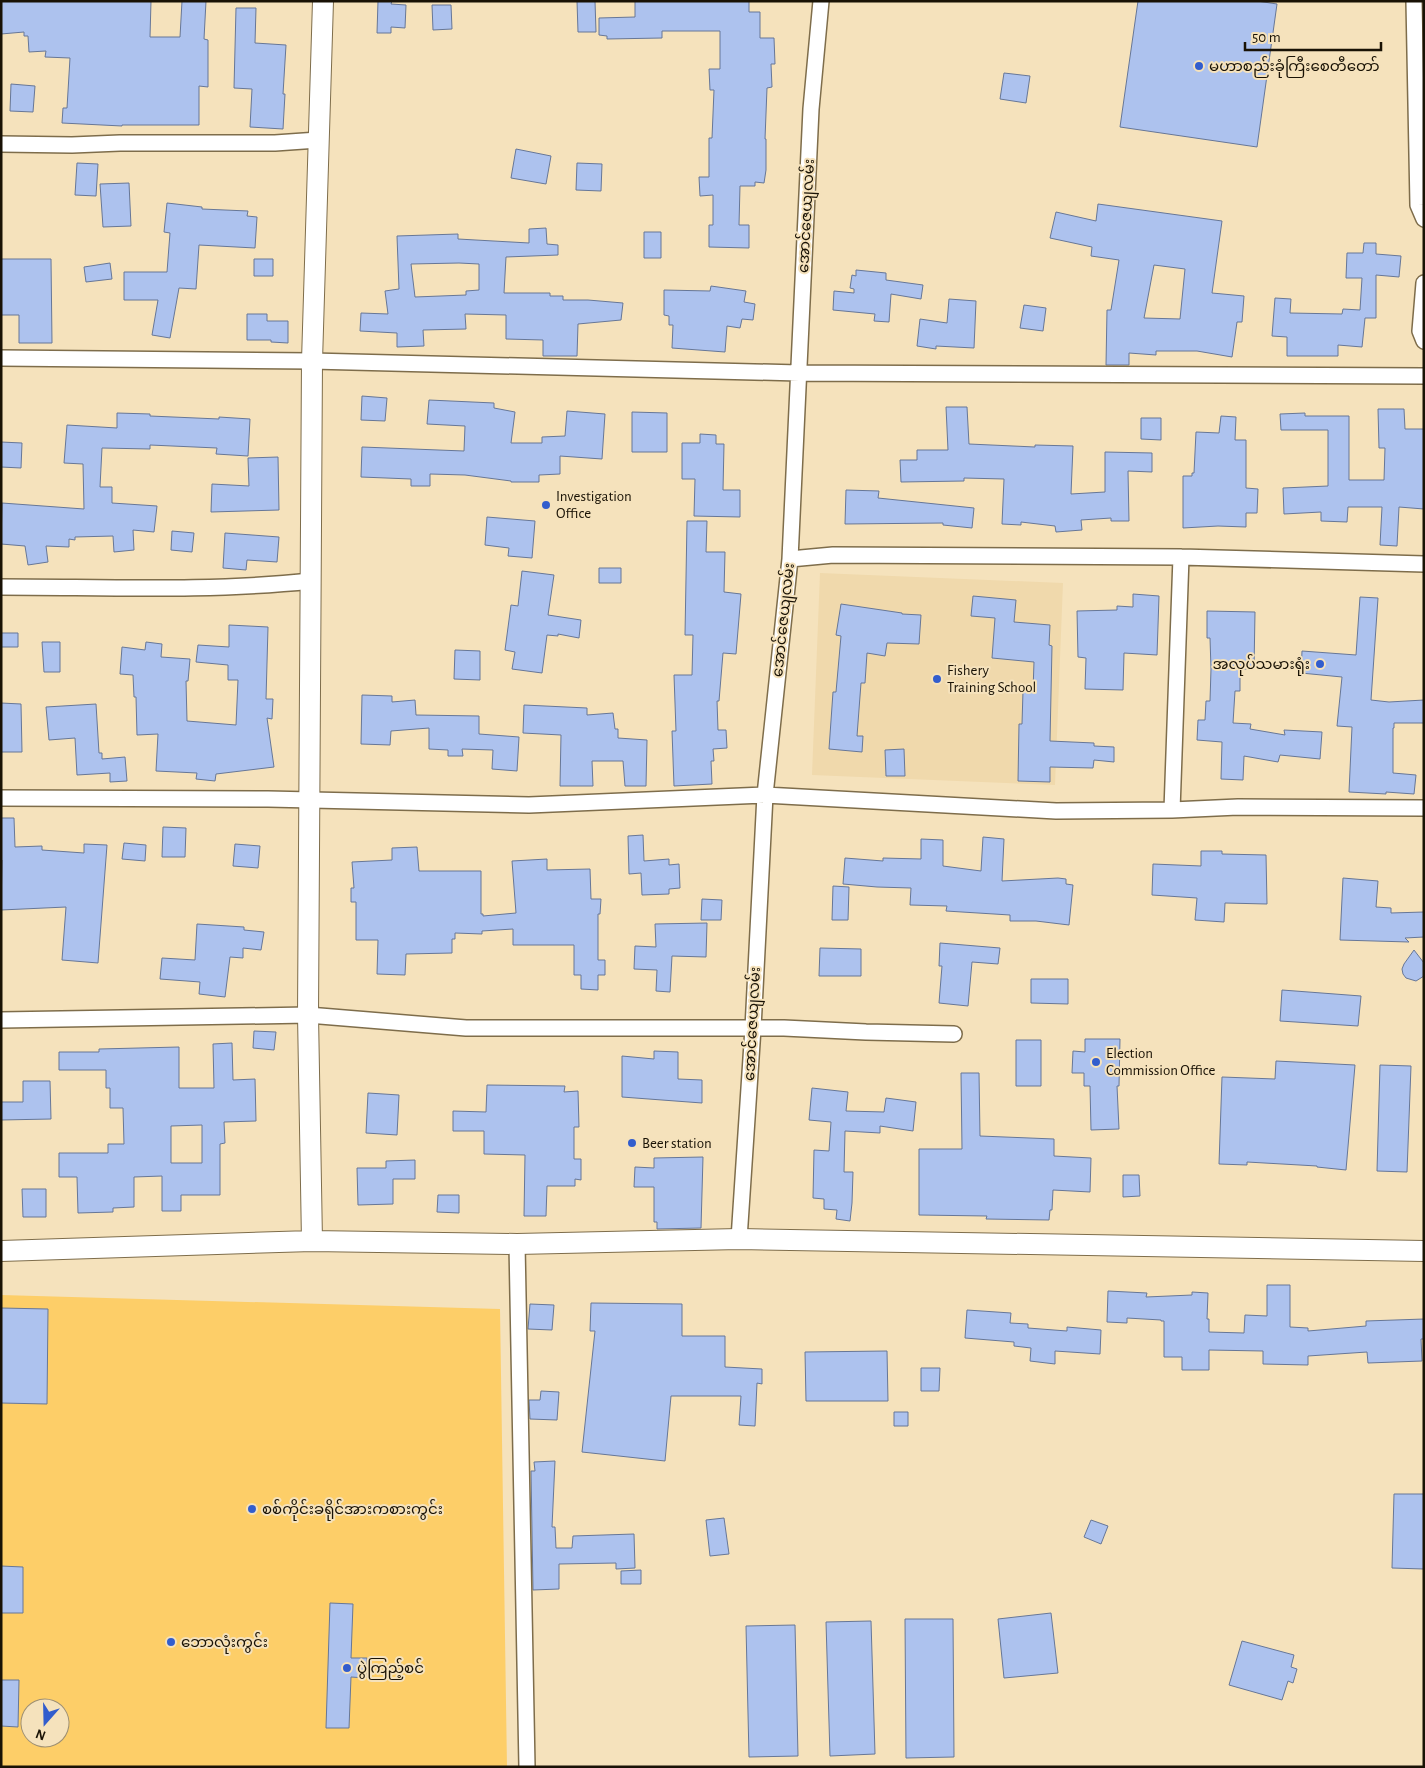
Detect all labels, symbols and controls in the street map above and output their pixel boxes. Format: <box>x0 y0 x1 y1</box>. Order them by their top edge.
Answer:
scale bar <box>1245 20 1381 52</box>
text: 50 m <box>1252 30 1281 45</box>
place label: မဟာစည်းခုံကြီးစေတီတော် <box>1209 56 1380 78</box>
marker: မဟာစည်းခုံကြီးစေတီတော် <box>1193 60 1205 72</box>
street label: အောင်ဇေယျလမ်း <box>793 158 821 274</box>
place label: Investigation Office <box>556 489 632 521</box>
marker: Investigation Office <box>540 499 552 511</box>
street label: အောင်ဇေယျလမ်း <box>767 562 801 678</box>
place label: အလုပ်သမားရုံး <box>1213 654 1310 676</box>
marker: အလုပ်သမားရုံး <box>1314 658 1326 670</box>
place label: Fishery Training School <box>947 663 1036 695</box>
marker: Fishery Training School <box>931 673 943 685</box>
street label: အောင်ဇေယျလမ်း <box>739 966 767 1082</box>
place label: Election Commission Office <box>1106 1046 1216 1078</box>
marker: Election Commission Office <box>1090 1056 1102 1068</box>
place label: Beer station <box>642 1136 712 1151</box>
marker: Beer station <box>626 1137 638 1149</box>
place label: စစ်ကိုင်းခရိုင်အားကစားကွင်း <box>262 1499 443 1521</box>
marker: စစ်ကိုင်းခရိုင်အားကစားကွင်း <box>246 1503 258 1515</box>
place label: ဘောလုံးကွင်း <box>181 1632 268 1654</box>
marker: ဘောလုံးကွင်း <box>165 1636 177 1648</box>
place label: ပွဲကြည့်စင် <box>357 1658 424 1680</box>
marker: ပွဲကြည့်စင် <box>341 1662 353 1674</box>
north arrow <box>20 1698 70 1748</box>
text: N <box>34 1726 48 1743</box>

